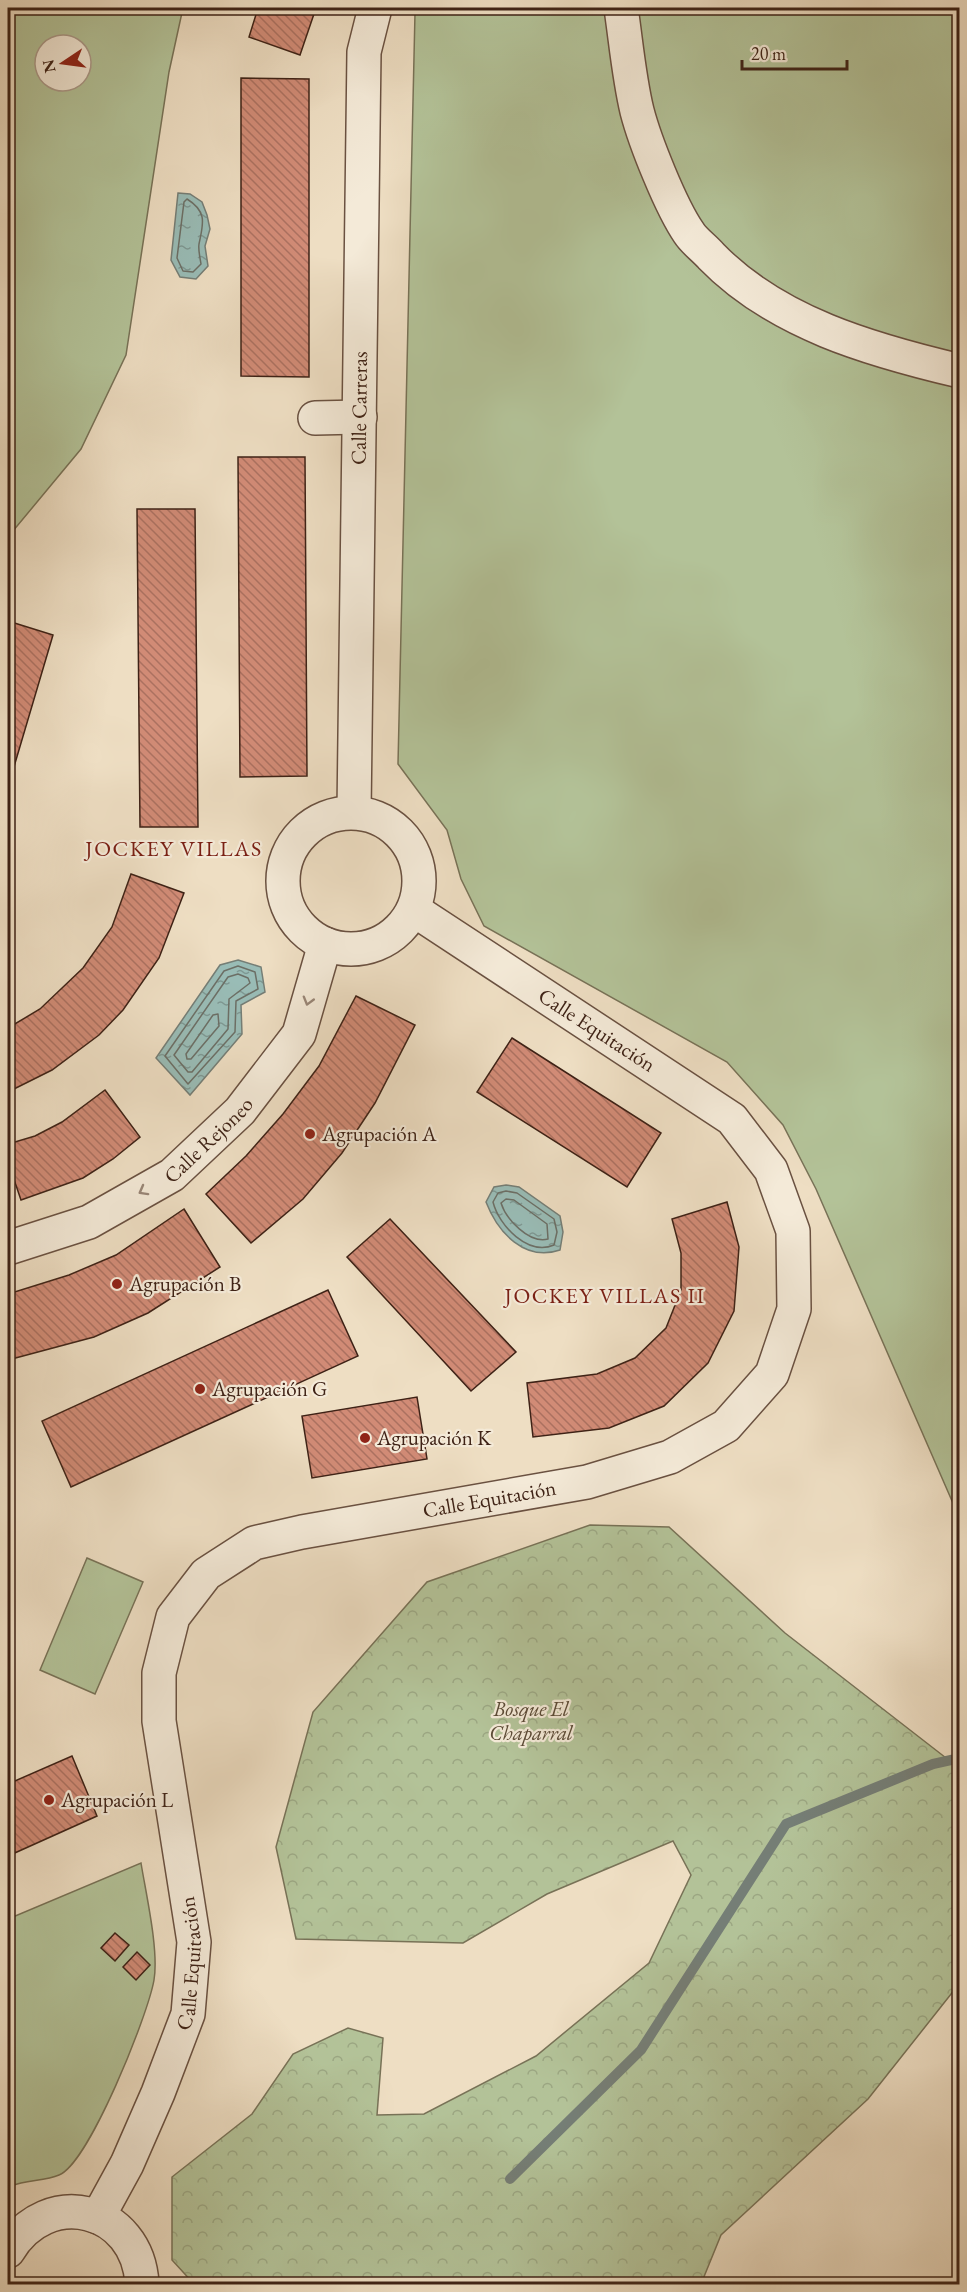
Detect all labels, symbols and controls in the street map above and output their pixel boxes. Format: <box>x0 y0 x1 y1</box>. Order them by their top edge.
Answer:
north arrow <box>33 33 93 93</box>
scale bar <box>742 33 847 71</box>
text: 20 m <box>751 42 786 65</box>
text: N <box>37 58 61 75</box>
street label: Calle Carreras <box>345 351 373 465</box>
district label: JOCKEY VILLAS <box>83 834 263 863</box>
street label: Calle Equitación <box>534 982 661 1078</box>
one-way arrow <box>303 995 315 1006</box>
street label: Calle Rejoneo <box>158 1091 259 1189</box>
place label: Agrupación A <box>321 1120 437 1147</box>
marker: Agrupación A <box>303 1127 317 1141</box>
one-way arrow <box>139 1184 149 1195</box>
place label: Agrupación B <box>128 1270 241 1297</box>
marker: Agrupación B <box>110 1277 124 1291</box>
district label: JOCKEY VILLAS II <box>502 1281 706 1310</box>
place label: Agrupación G <box>211 1375 327 1402</box>
marker: Agrupación G <box>193 1382 207 1396</box>
place label: Agrupación K <box>376 1424 492 1451</box>
marker: Agrupación K <box>358 1431 372 1445</box>
street label: Calle Equitación <box>421 1474 558 1524</box>
park label: Bosque El Chaparral <box>489 1695 574 1746</box>
place label: Agrupación L <box>60 1786 174 1813</box>
marker: Agrupación L <box>42 1793 56 1807</box>
street label: Calle Equitación <box>169 1895 207 2034</box>

